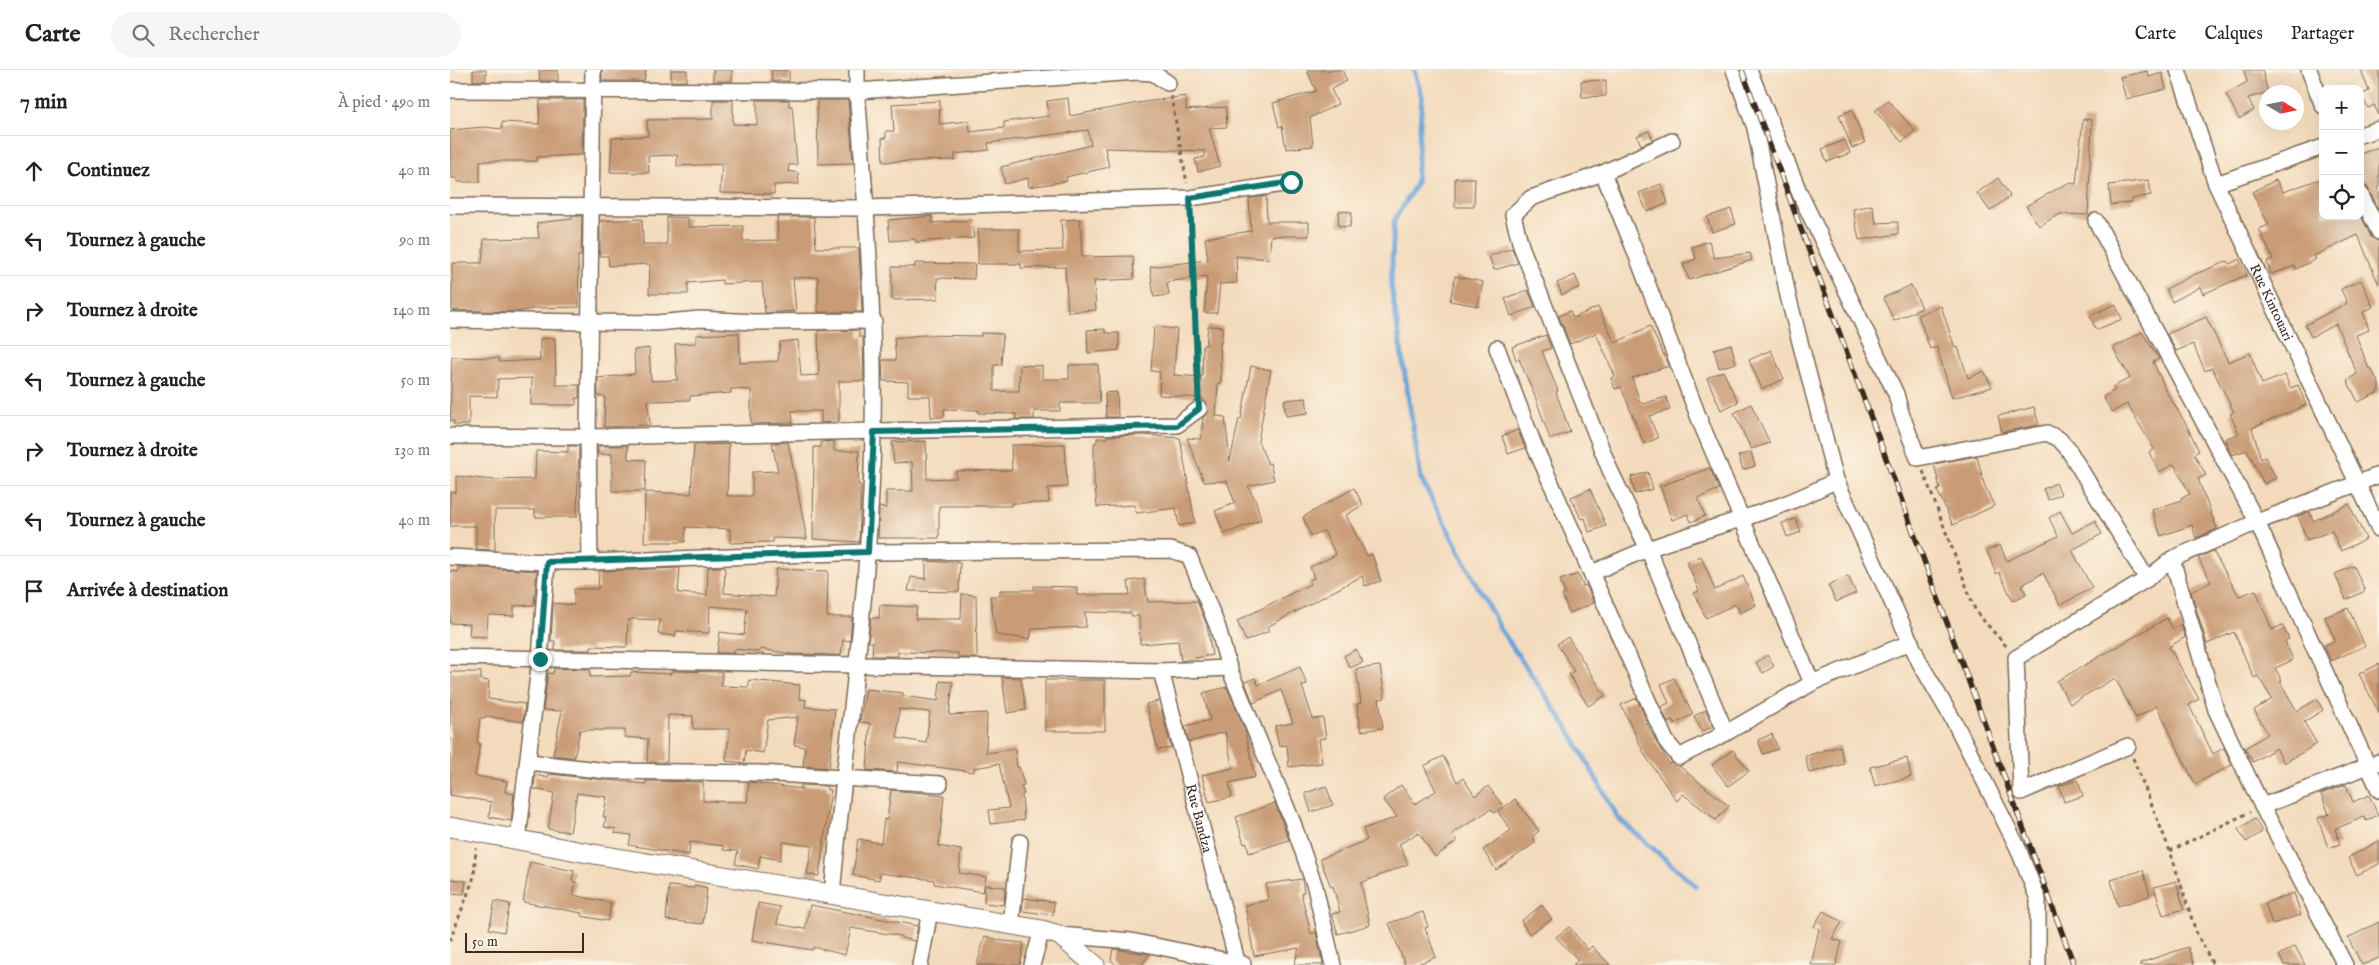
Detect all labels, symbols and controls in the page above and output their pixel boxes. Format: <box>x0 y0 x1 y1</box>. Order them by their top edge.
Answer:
search box <box>111 12 461 57</box>
text: Carte <box>25 19 81 50</box>
icon: search <box>129 21 157 49</box>
text: Rechercher <box>169 23 260 47</box>
text: Carte <box>2135 23 2176 46</box>
text: Calques <box>2204 23 2263 46</box>
text: Partager <box>2291 23 2354 46</box>
north arrow <box>2259 85 2304 130</box>
map controls <box>2319 85 2364 220</box>
button: + <box>2319 85 2364 130</box>
text: 7 min <box>20 89 67 116</box>
text: À pied · 490 m <box>338 93 430 113</box>
button: − <box>2319 130 2364 175</box>
icon: ahead <box>20 157 48 185</box>
text: Continuez <box>67 159 150 183</box>
text: 40 m <box>398 161 430 181</box>
route start <box>1280 171 1303 194</box>
button: locate <box>2319 175 2364 220</box>
icon: left <box>20 227 48 255</box>
text: Tournez à gauche <box>67 229 206 253</box>
text: 90 m <box>399 231 430 251</box>
street label: Rue Kintouari <box>2245 261 2297 344</box>
icon: right <box>20 297 48 325</box>
text: Tournez à droite <box>67 299 198 323</box>
text: 140 m <box>392 301 430 321</box>
icon: left <box>20 367 48 395</box>
text: Tournez à gauche <box>67 369 206 393</box>
text: 50 m <box>401 371 430 391</box>
icon: right <box>20 437 48 465</box>
text: Tournez à droite <box>67 439 198 463</box>
text: 130 m <box>394 441 430 461</box>
icon: left <box>20 507 48 535</box>
text: Tournez à gauche <box>67 509 206 533</box>
text: 40 m <box>398 511 430 531</box>
icon: arrive <box>20 577 48 605</box>
text: Arrivée à destination <box>67 579 228 603</box>
route end <box>529 648 552 671</box>
street label: Rue Bandza <box>1181 782 1216 855</box>
scale bar <box>465 930 584 953</box>
text: 50 m <box>472 933 498 951</box>

